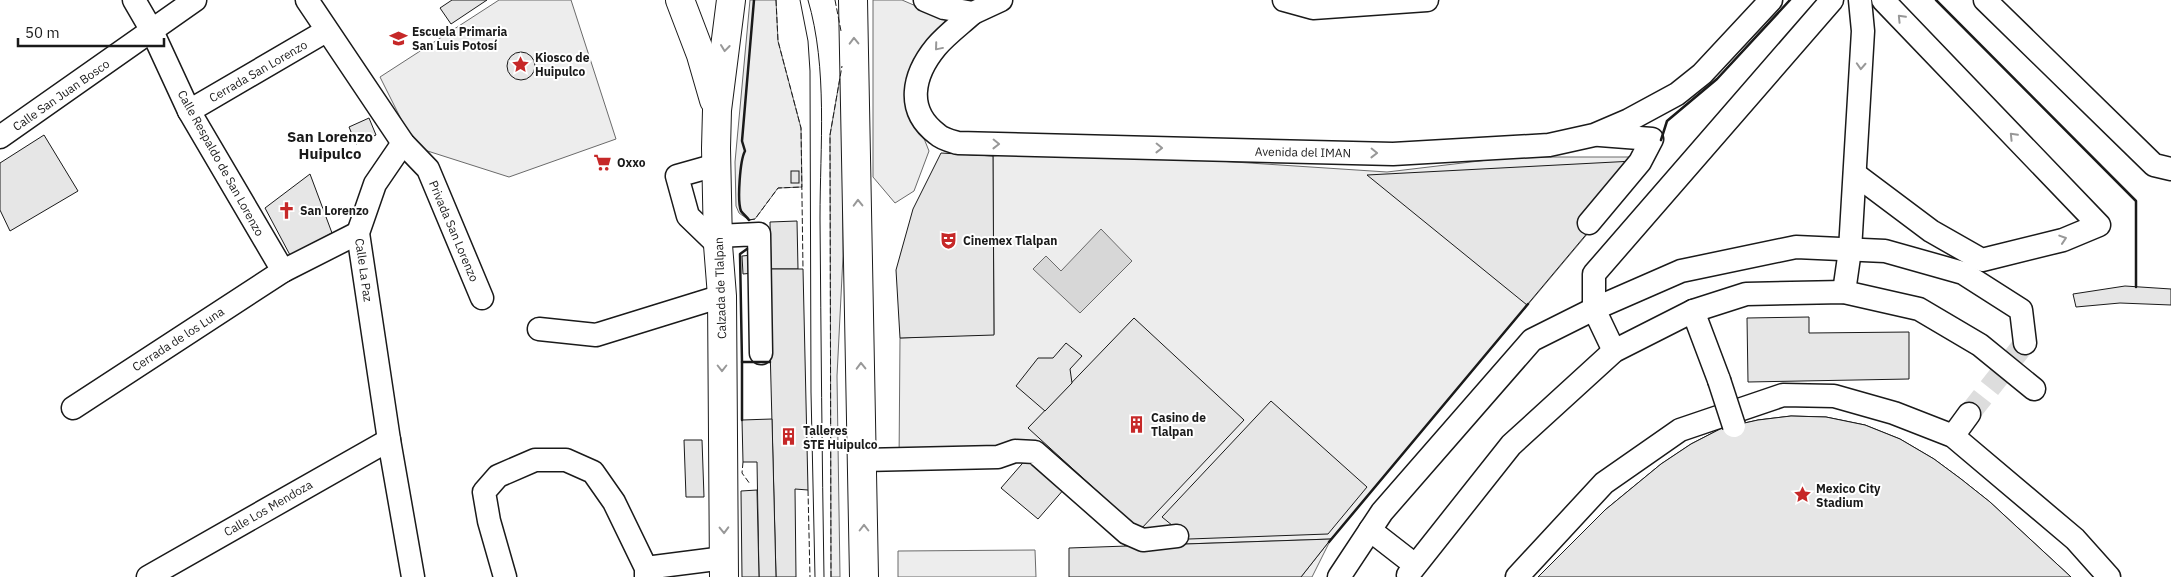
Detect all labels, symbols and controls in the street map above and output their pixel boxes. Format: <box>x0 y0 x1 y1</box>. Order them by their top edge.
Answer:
scale bar <box>18 15 164 47</box>
one-way arrow <box>1898 15 1907 24</box>
text: 50 m <box>25 23 60 42</box>
place label: Escuela Primaria San Luis Potosí <box>412 24 508 53</box>
school or university icon: Escuela Primaria San Luis Potosí <box>388 28 408 48</box>
street label: Cerrada San Lorenzo <box>206 37 310 105</box>
one-way arrow <box>849 37 860 45</box>
one-way arrow <box>935 42 944 51</box>
one-way arrow <box>720 45 731 53</box>
place label: Kiosco de Huipulco <box>535 50 590 79</box>
place icon: Kiosco de Huipulco <box>511 54 531 74</box>
street label: Calle San Juan Bosco <box>10 56 113 134</box>
one-way arrow <box>1855 62 1866 70</box>
street label: Calle Respaldo de San Lorenzo <box>175 87 268 239</box>
district label: San Lorenzo Huipulco <box>287 127 373 163</box>
one-way arrow <box>2010 132 2019 141</box>
one-way arrow <box>993 139 1001 150</box>
one-way arrow <box>1156 143 1163 153</box>
street label: Avenida del IMAN <box>1255 144 1351 160</box>
one-way arrow <box>1370 148 1378 158</box>
supermarket icon: Oxxo <box>593 152 613 172</box>
place label: Oxxo <box>617 155 646 170</box>
street label: Privada San Lorenzo <box>426 178 482 284</box>
one-way arrow <box>852 199 863 207</box>
church icon: San Lorenzo <box>276 200 296 220</box>
place label: San Lorenzo <box>300 203 369 218</box>
theatre icon: Cinemex Tlalpan <box>939 230 959 250</box>
place label: Cinemex Tlalpan <box>963 233 1057 248</box>
one-way arrow <box>2058 235 2067 245</box>
street label: Calle La Paz <box>352 237 376 303</box>
street label: Calzada de Tlalpan <box>711 237 729 339</box>
street label: Cerrada de los Luna <box>129 303 227 374</box>
one-way arrow <box>856 362 866 370</box>
one-way arrow <box>717 364 727 372</box>
place label: Casino de Tlalpan <box>1151 410 1206 439</box>
building icon: Casino de Tlalpan <box>1127 414 1147 434</box>
place label: Talleres STE Huipulco <box>803 423 878 452</box>
building icon: Talleres STE Huipulco <box>779 427 799 447</box>
street label: Calle Los Mendoza <box>221 476 315 539</box>
place label: Mexico City Stadium <box>1816 481 1881 510</box>
place icon: Mexico City Stadium <box>1792 485 1812 505</box>
one-way arrow <box>859 524 869 532</box>
one-way arrow <box>719 526 729 534</box>

